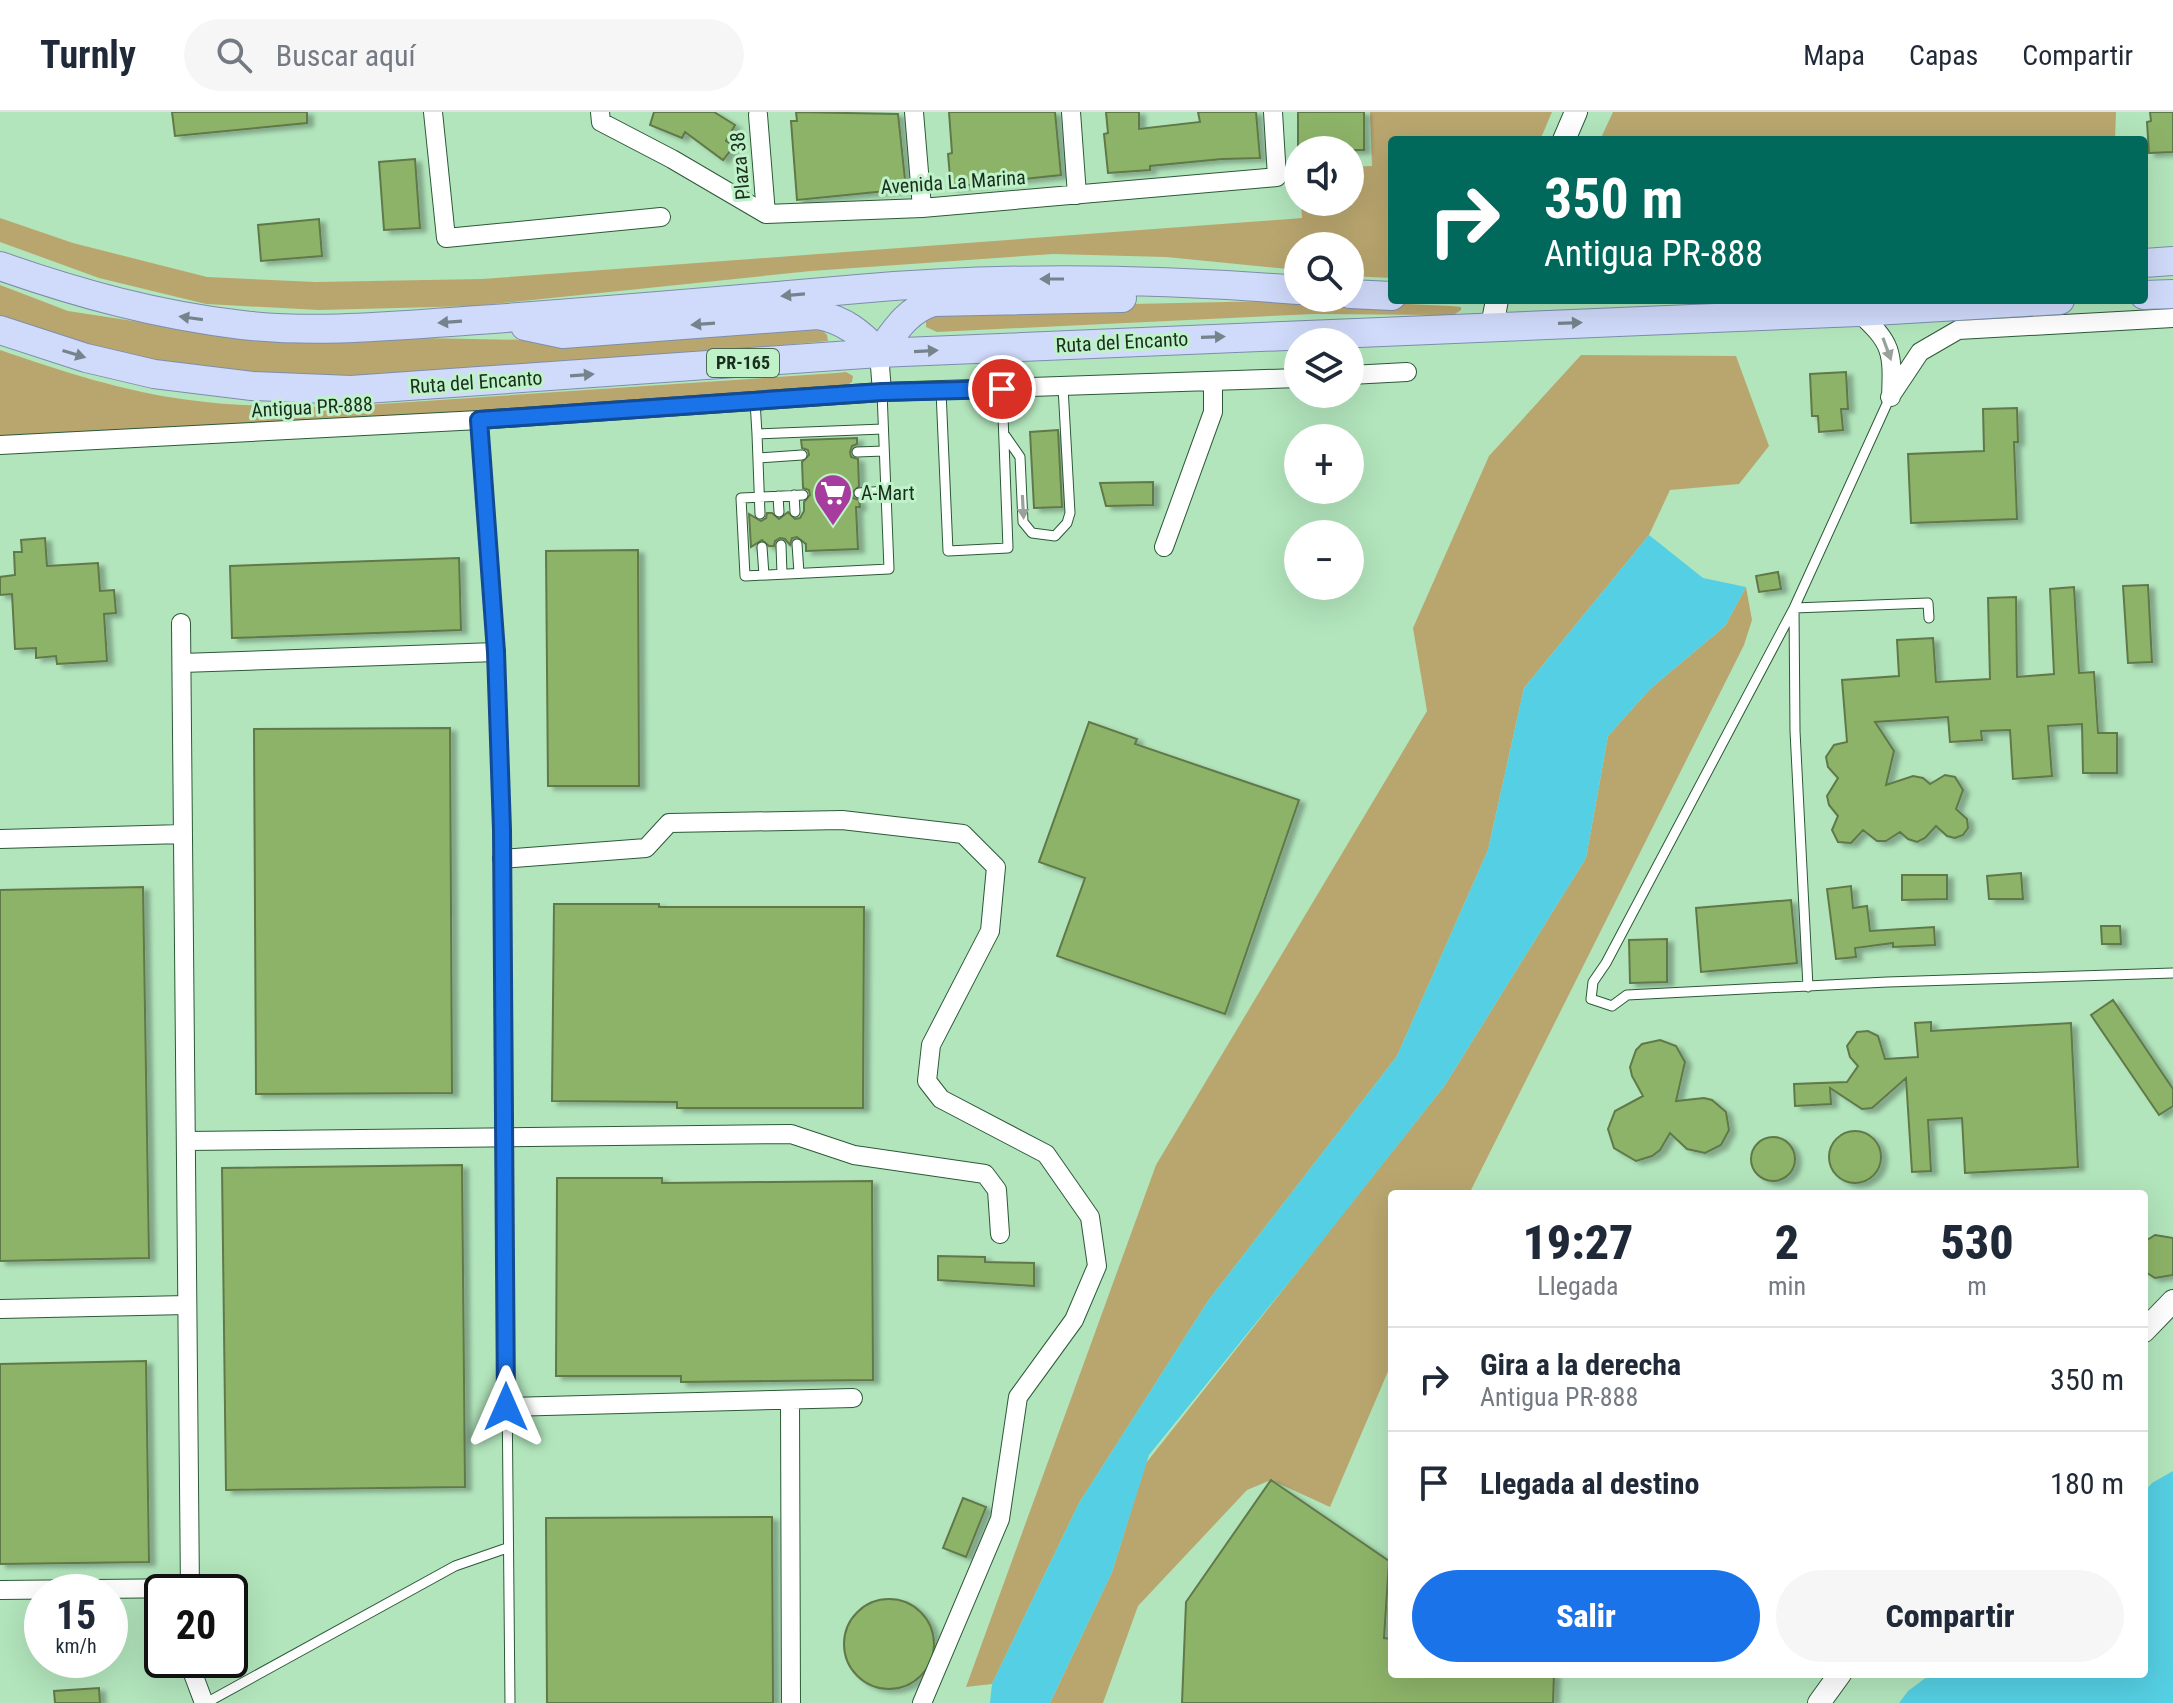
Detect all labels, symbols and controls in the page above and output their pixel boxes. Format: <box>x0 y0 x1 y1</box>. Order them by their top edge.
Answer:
search box <box>184 19 744 91</box>
text: Turnly <box>40 33 136 77</box>
icon: search <box>212 33 256 77</box>
text: Buscar aquí <box>276 38 416 73</box>
text: Mapa <box>1803 39 1865 72</box>
text: Capas <box>1909 39 1978 72</box>
text: Compartir <box>2022 39 2133 72</box>
street label: Plaza 38 <box>725 131 755 201</box>
map controls <box>1284 136 1364 600</box>
button: sound <box>1284 136 1364 216</box>
street label: Avenida La Marina <box>880 165 1026 199</box>
text: 350 m <box>1544 166 1683 232</box>
icon: right <box>1412 168 1516 272</box>
button: search <box>1284 232 1364 312</box>
text: Antigua PR-888 <box>1544 233 1763 275</box>
one-way arrow <box>1039 273 1064 285</box>
one-way arrow <box>780 289 805 302</box>
one-way arrow <box>178 311 203 323</box>
one-way arrow <box>437 316 462 329</box>
one-way arrow <box>1558 316 1583 329</box>
one-way arrow <box>690 318 715 331</box>
street label: Ruta del Encanto <box>1055 327 1189 357</box>
button: layers <box>1284 328 1364 408</box>
one-way arrow <box>1201 331 1226 344</box>
one-way arrow <box>1882 337 1894 361</box>
one-way arrow <box>914 344 939 357</box>
one-way arrow <box>63 348 87 361</box>
road number: PR-165 <box>707 349 779 377</box>
pin <box>968 355 1036 423</box>
street label: Ruta del Encanto <box>409 365 543 399</box>
icon: arrive <box>980 367 1024 411</box>
one-way arrow <box>570 368 595 381</box>
street label: Antigua PR-888 <box>251 392 373 422</box>
button: + <box>1284 424 1364 504</box>
supermarket icon: A-Mart <box>812 472 854 527</box>
place label: A-Mart <box>861 481 915 505</box>
one-way arrow <box>1016 495 1029 520</box>
button: − <box>1284 520 1364 600</box>
text: 19:27 <box>1522 1214 1634 1271</box>
text: 2 <box>1775 1214 1799 1271</box>
text: 530 <box>1940 1214 2014 1271</box>
text: Llegada <box>1537 1271 1619 1301</box>
text: min <box>1768 1271 1806 1301</box>
text: m <box>1967 1271 1987 1301</box>
text: Gira a la derecha <box>1480 1347 1681 1382</box>
icon: right <box>1412 1357 1456 1401</box>
text: 350 m <box>2050 1362 2124 1397</box>
position arrow <box>464 1365 548 1449</box>
text: Antigua PR-888 <box>1480 1382 1638 1412</box>
icon: arrive <box>1412 1461 1456 1505</box>
text: Llegada al destino <box>1480 1466 1699 1501</box>
text: 180 m <box>2050 1466 2124 1501</box>
button: Salir <box>1412 1570 1760 1662</box>
button: Compartir <box>1776 1570 2124 1662</box>
speed limit sign: 20 <box>144 1574 248 1678</box>
text: 15 <box>56 1592 96 1639</box>
text: km/h <box>55 1634 97 1658</box>

